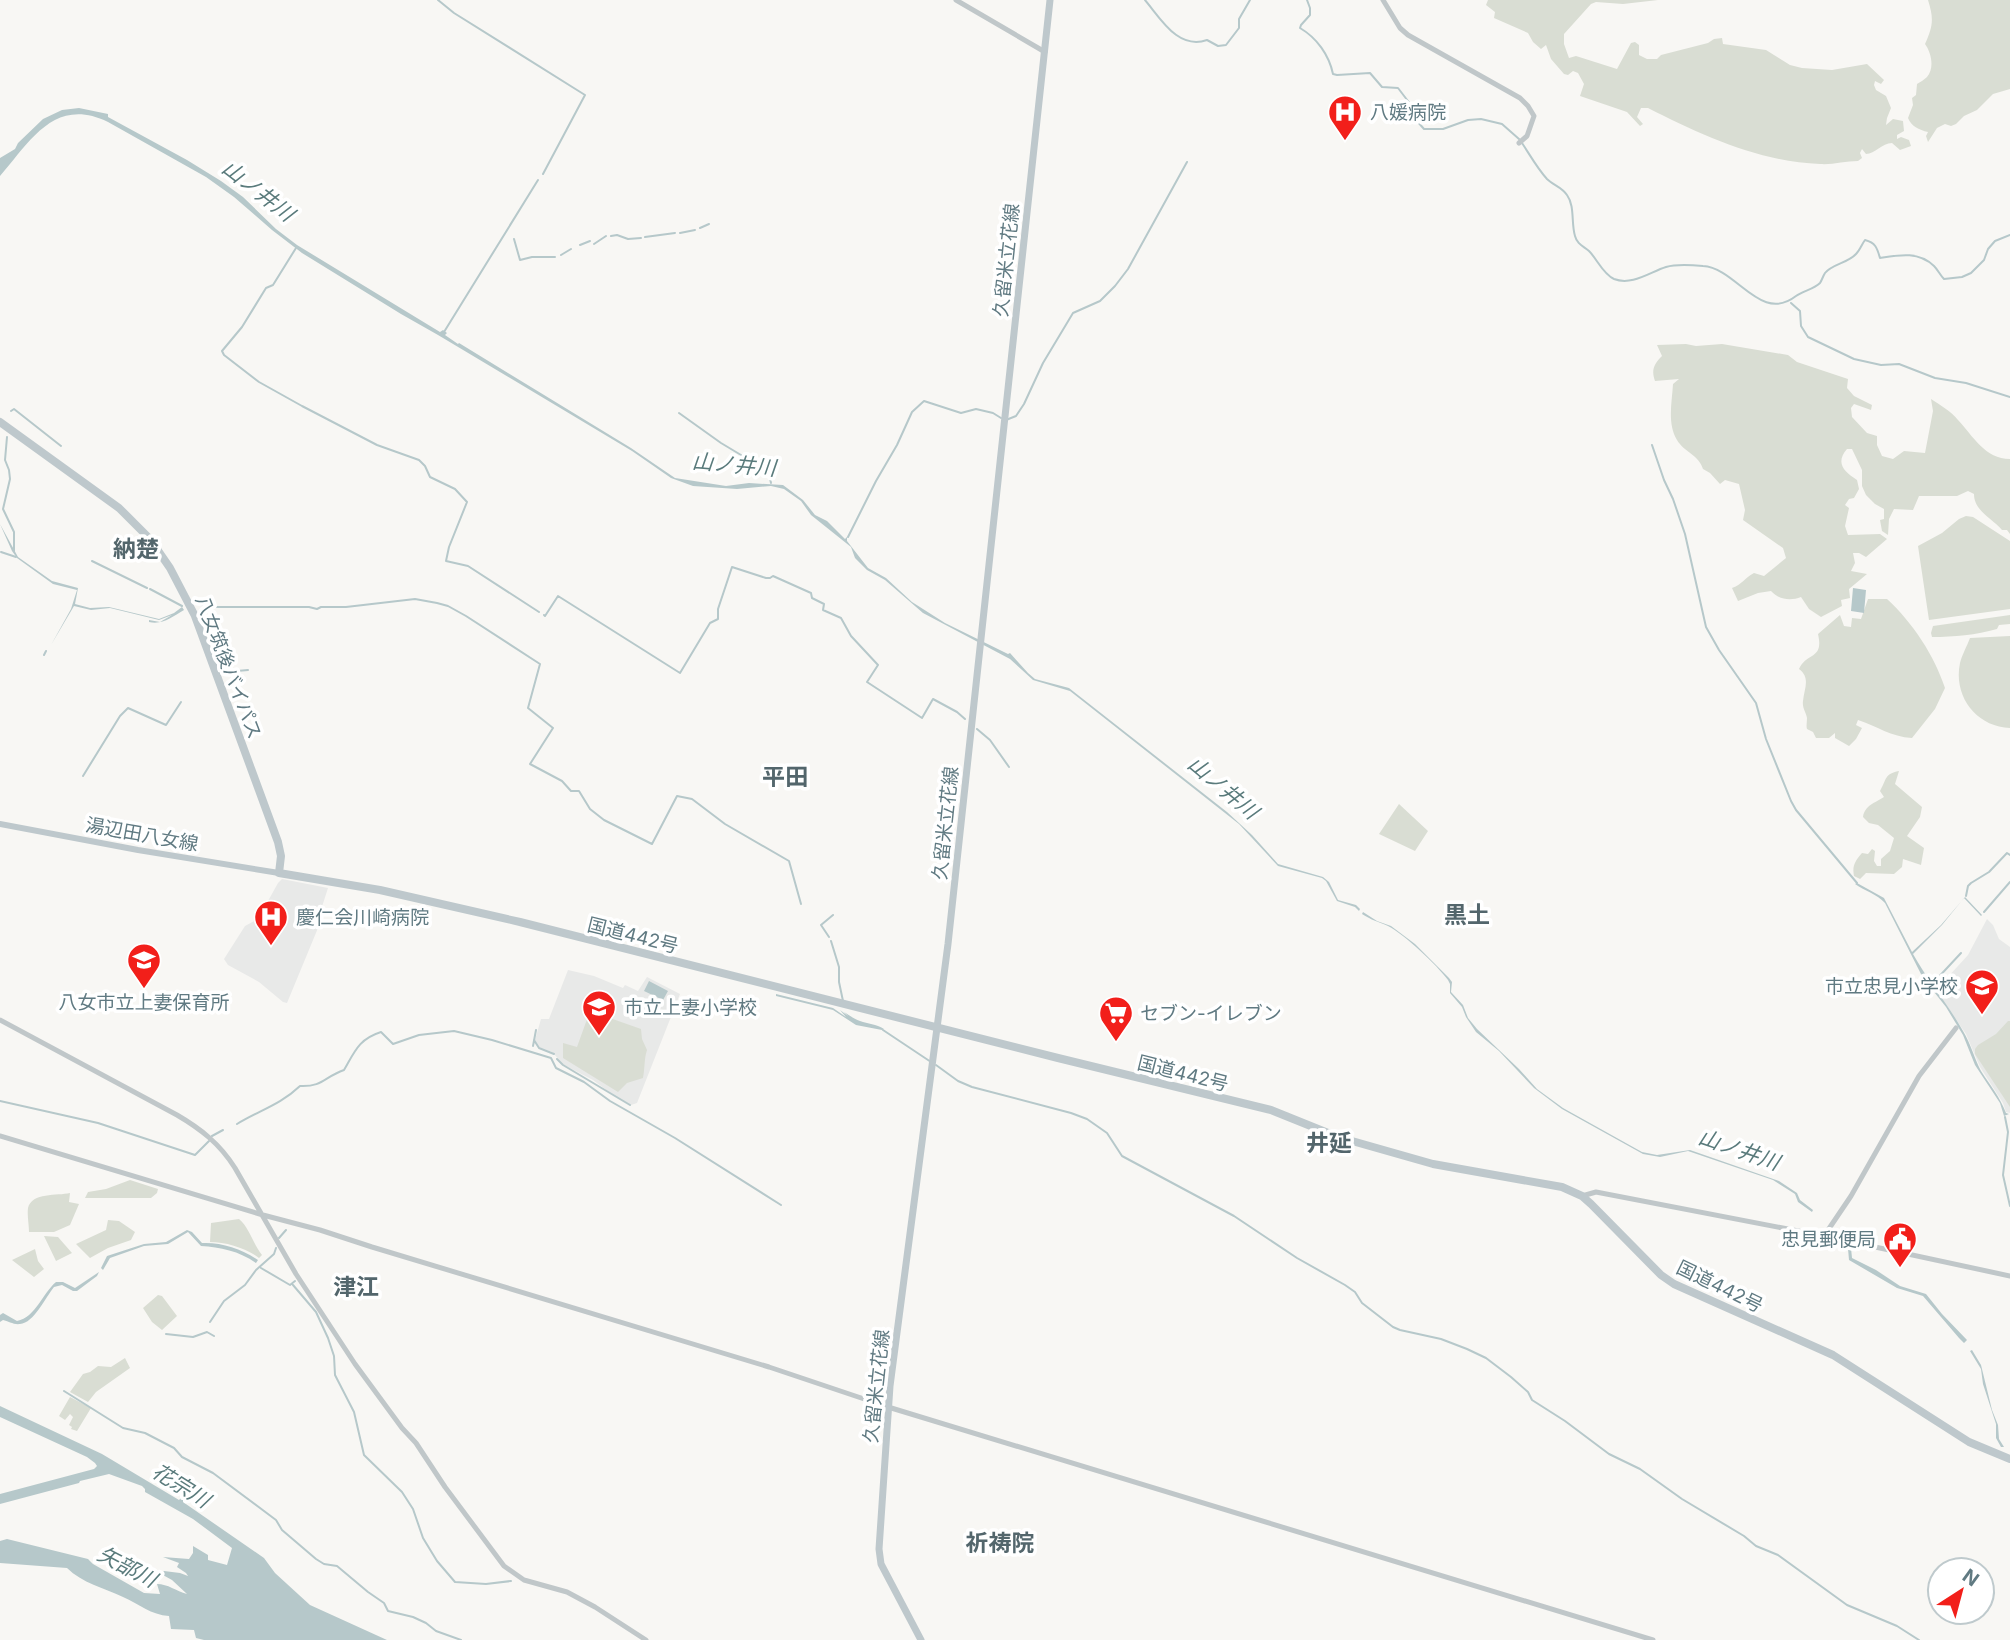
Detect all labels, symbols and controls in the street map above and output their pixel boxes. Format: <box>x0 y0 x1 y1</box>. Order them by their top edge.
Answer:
hospital icon: 八媛病院 <box>1326 93 1364 142</box>
place label: 八媛病院 <box>1370 101 1446 124</box>
water label: 山ノ井川 <box>218 155 301 228</box>
street label: 久留米立花線 <box>989 202 1024 318</box>
water label: 山ノ井川 <box>691 448 779 481</box>
district label: 納楚 <box>113 535 159 563</box>
street label: 八女筑後バイパス <box>191 592 266 742</box>
water label: 山ノ井川 <box>1183 751 1265 825</box>
district label: 平田 <box>762 763 808 791</box>
street label: 久留米立花線 <box>928 765 963 881</box>
street label: 湯辺田八女線 <box>84 813 200 856</box>
hospital icon: 慶仁会川崎病院 <box>252 898 290 947</box>
district label: 黒土 <box>1444 901 1490 929</box>
place label: 慶仁会川崎病院 <box>296 906 429 929</box>
street label: 国道442号 <box>585 913 681 958</box>
school or university icon: 八女市立上妻保育所 <box>125 941 163 990</box>
school or university icon: 市立忠見小学校 <box>1963 967 2001 1016</box>
place label: 市立忠見小学校 <box>1825 975 1958 998</box>
school or university icon: 市立上妻小学校 <box>580 988 618 1037</box>
place label: 八女市立上妻保育所 <box>58 991 230 1014</box>
supermarket icon: セブン-イレブン <box>1097 994 1135 1043</box>
place label: 市立上妻小学校 <box>624 996 757 1019</box>
place label: セブン-イレブン <box>1140 1002 1282 1025</box>
street label: 国道442号 <box>1135 1051 1231 1096</box>
water label: 山ノ井川 <box>1695 1124 1785 1176</box>
district label: 井延 <box>1306 1129 1352 1157</box>
public building icon: 忠見郵便局 <box>1881 1220 1919 1269</box>
place label: 忠見郵便局 <box>1781 1228 1876 1251</box>
street label: 国道442号 <box>1673 1256 1767 1317</box>
district label: 津江 <box>333 1273 379 1301</box>
street label: 久留米立花線 <box>859 1328 894 1444</box>
water label: 花宗川 <box>148 1458 216 1514</box>
district label: 祈祷院 <box>966 1529 1035 1557</box>
water label: 矢部川 <box>94 1541 163 1593</box>
north arrow <box>1926 1556 1996 1626</box>
text: N <box>1958 1564 1983 1591</box>

